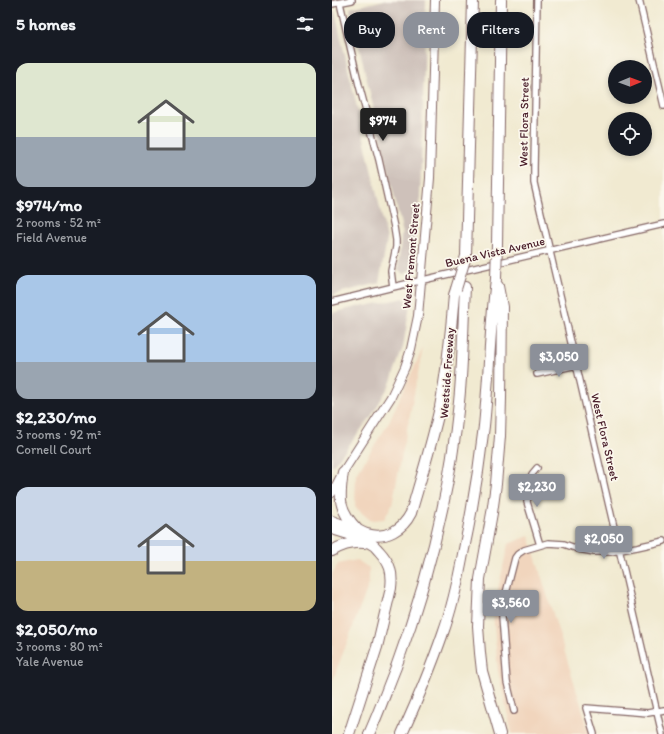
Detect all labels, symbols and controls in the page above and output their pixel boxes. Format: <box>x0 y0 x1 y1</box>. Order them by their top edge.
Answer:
chip: Buy <box>344 12 395 48</box>
chip: Rent <box>403 12 459 48</box>
chip: Filters <box>467 12 534 48</box>
icon: filters <box>294 13 316 35</box>
text: 5 homes <box>16 14 76 34</box>
north arrow <box>608 60 652 104</box>
map controls <box>608 60 652 156</box>
street label: West Flora Street <box>516 77 532 167</box>
icon: home <box>130 89 202 161</box>
pin: $974 <box>359 108 407 142</box>
button: locate <box>608 112 652 156</box>
text: $974 <box>369 113 397 128</box>
text: $974/mo <box>16 195 82 215</box>
street label: West Fremont Street <box>399 202 423 310</box>
text: 2 rooms · 52 m² <box>16 215 101 230</box>
text: Field Avenue <box>16 230 87 245</box>
street label: Buena Vista Avenue <box>444 234 547 270</box>
icon: home <box>130 301 202 373</box>
street label: Westside Freeway <box>437 327 457 419</box>
pin: $3,050 <box>526 344 592 378</box>
text: $3,050 <box>539 349 579 364</box>
street label: West Flora Street <box>588 392 622 483</box>
text: $2,230/mo <box>16 407 96 427</box>
text: 3 rooms · 92 m² <box>16 427 101 442</box>
text: Cornell Court <box>16 442 92 457</box>
pin: $2,230 <box>504 474 570 508</box>
text: $2,230 <box>518 479 556 494</box>
icon: home <box>130 513 202 585</box>
pin: $2,050 <box>571 526 637 560</box>
text: $2,050 <box>584 531 624 546</box>
pin: $3,560 <box>478 590 544 624</box>
text: $3,560 <box>492 595 530 610</box>
text: $2,050/mo <box>16 619 98 639</box>
text: 3 rooms · 80 m² <box>16 639 103 654</box>
text: Yale Avenue <box>16 654 83 669</box>

